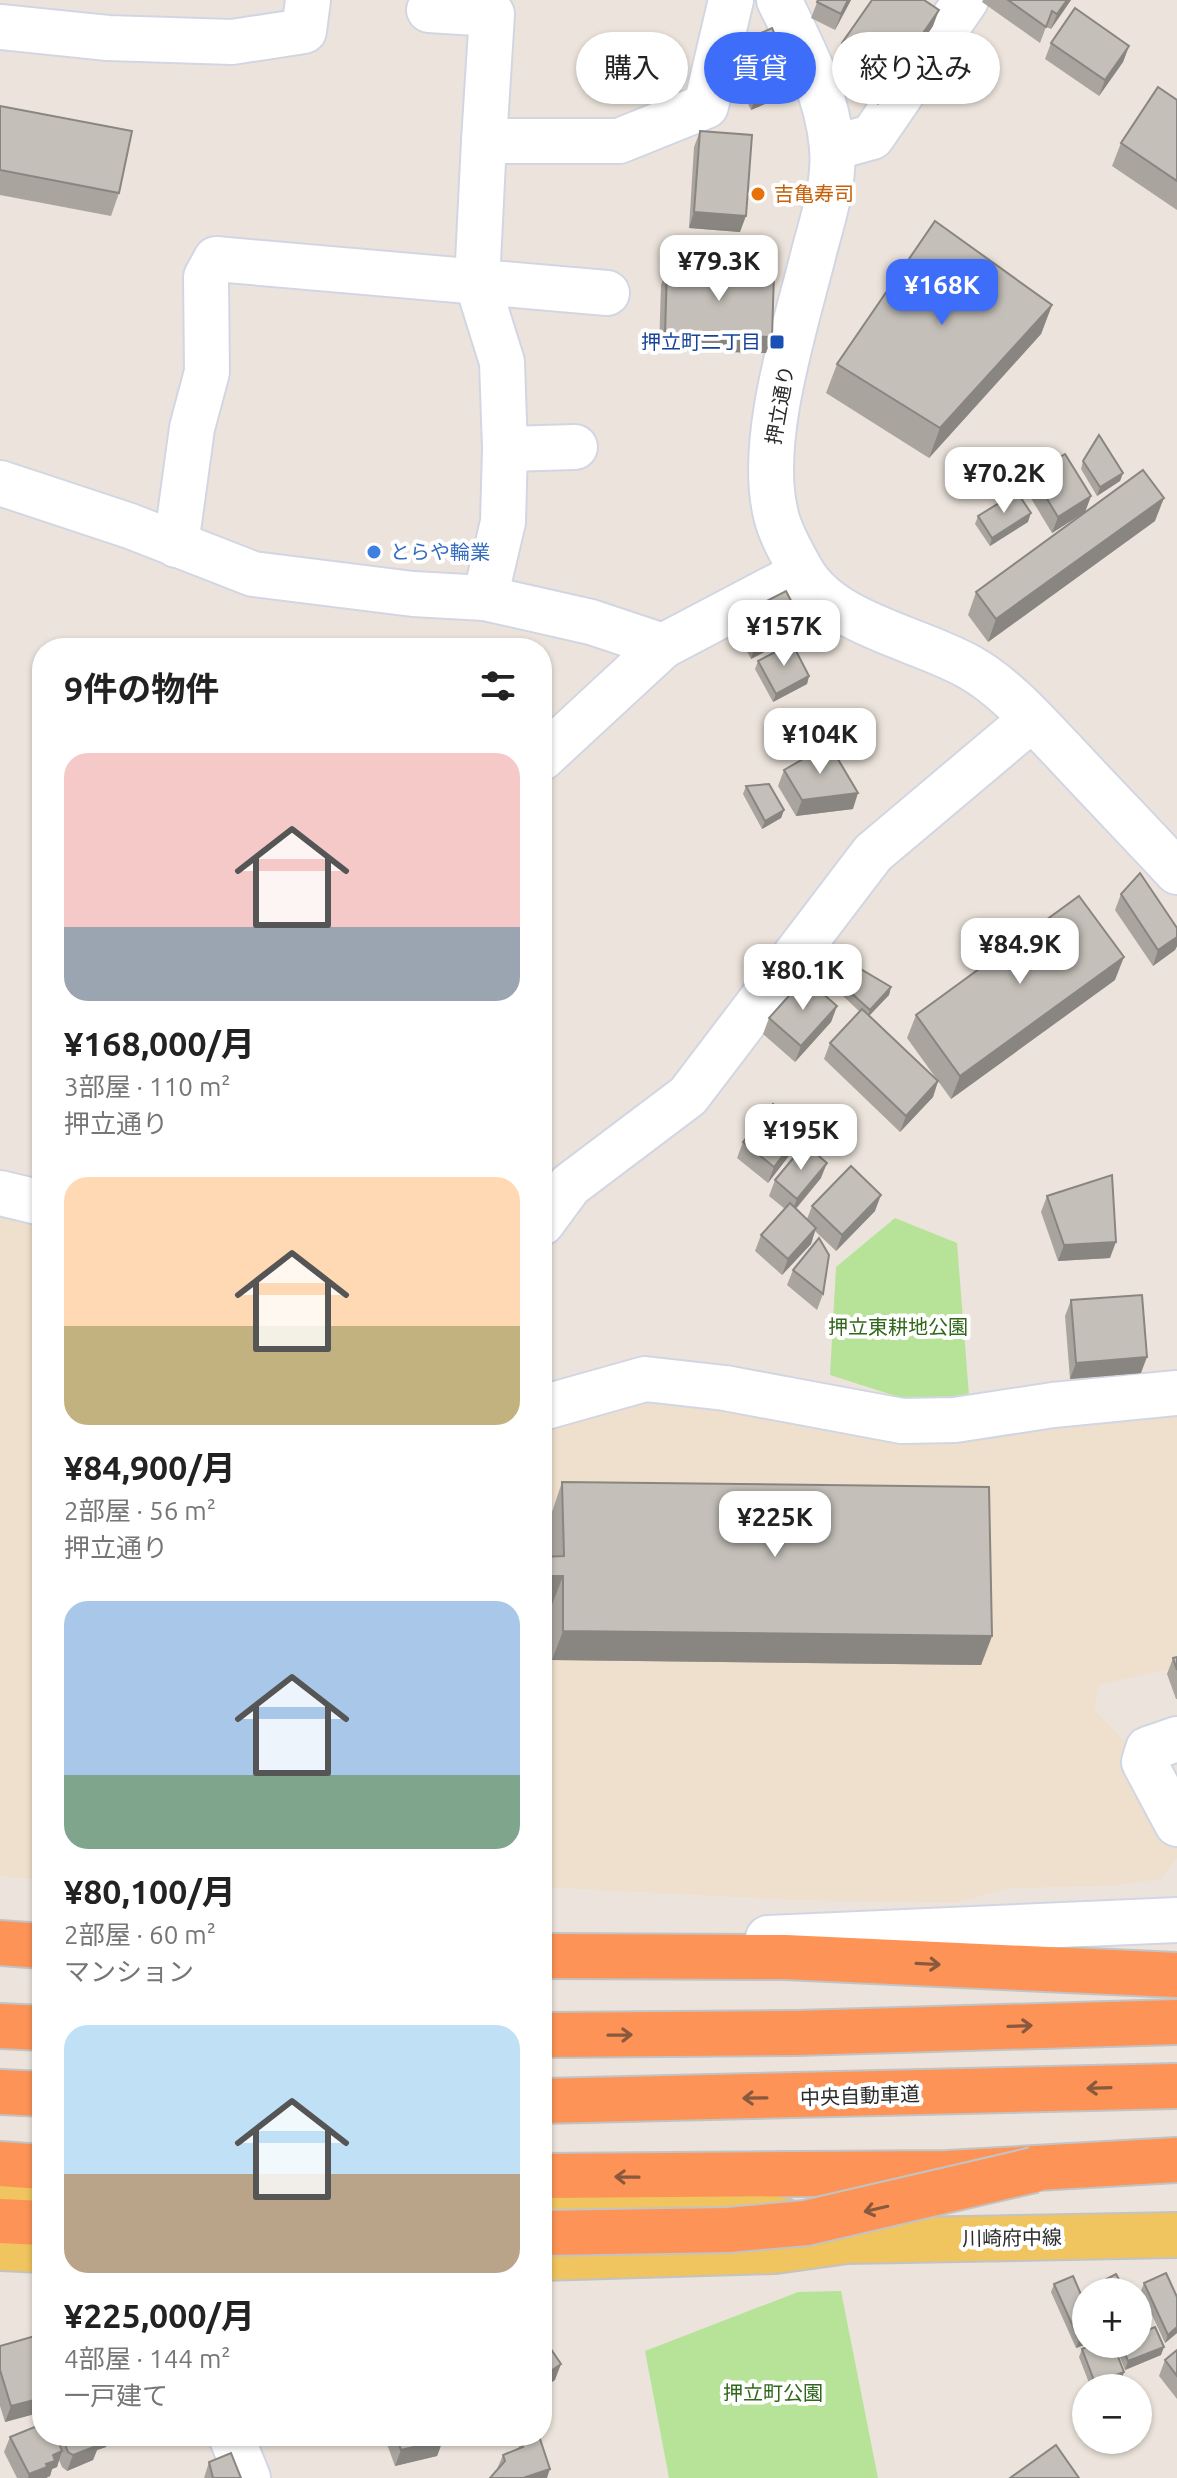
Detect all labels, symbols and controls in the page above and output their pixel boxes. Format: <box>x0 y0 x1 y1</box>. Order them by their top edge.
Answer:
chip: 購入 <box>576 32 688 104</box>
chip: 賃貸 <box>704 32 816 104</box>
chip: 絞り込み <box>832 32 1000 104</box>
place label: 吉亀寿司 <box>774 182 854 205</box>
marker: 吉亀寿司 <box>749 185 767 203</box>
pin: ¥79.3K <box>654 235 784 303</box>
text: ¥79.3K <box>678 246 760 275</box>
pin: ¥168K <box>886 259 998 327</box>
text: ¥168K <box>904 270 980 299</box>
place label: 押立町二丁目 <box>641 330 761 353</box>
marker: 押立町二丁目 <box>768 333 786 351</box>
street label: 押立通り <box>761 364 798 446</box>
pin: ¥70.2K <box>939 447 1069 515</box>
text: ¥70.2K <box>963 458 1045 487</box>
place label: とらや輪業 <box>390 540 490 563</box>
marker: とらや輪業 <box>365 543 383 561</box>
pin: ¥157K <box>728 600 840 668</box>
text: ¥157K <box>746 611 822 640</box>
icon: filters <box>476 664 520 708</box>
text: 9件の物件 <box>64 669 219 707</box>
pin: ¥104K <box>764 708 876 776</box>
text: ¥104K <box>782 719 858 748</box>
icon: home <box>220 805 364 949</box>
pin: ¥84.9K <box>955 918 1085 986</box>
text: ¥84.9K <box>979 929 1061 958</box>
pin: ¥80.1K <box>738 944 868 1012</box>
text: ¥80.1K <box>762 955 844 984</box>
text: ¥168,000/月 <box>64 1024 255 1062</box>
text: 3部屋 · 110 m² <box>64 1072 231 1101</box>
pin: ¥195K <box>745 1104 857 1172</box>
text: 押立通り <box>64 1109 168 1138</box>
text: ¥195K <box>763 1115 839 1144</box>
icon: home <box>220 1229 364 1373</box>
park label: 押立東耕地公園 <box>828 1315 968 1338</box>
text: ¥84,900/月 <box>64 1448 236 1486</box>
pin: ¥225K <box>719 1491 831 1559</box>
text: 2部屋 · 56 m² <box>64 1496 216 1525</box>
text: ¥225K <box>737 1502 813 1531</box>
text: 押立通り <box>64 1533 168 1562</box>
icon: home <box>220 1653 364 1797</box>
text: ¥80,100/月 <box>64 1872 236 1910</box>
text: 2部屋 · 60 m² <box>64 1920 216 1949</box>
one-way arrow <box>914 1956 941 1971</box>
text: マンション <box>64 1957 194 1986</box>
one-way arrow <box>1006 2019 1033 2034</box>
one-way arrow <box>606 2027 633 2043</box>
icon: home <box>220 2077 364 2221</box>
one-way arrow <box>1086 2081 1113 2096</box>
street label: 中央自動車道 <box>800 2082 920 2109</box>
one-way arrow <box>742 2090 769 2106</box>
one-way arrow <box>614 2169 641 2185</box>
one-way arrow <box>864 2202 890 2217</box>
street label: 川崎府中線 <box>962 2225 1062 2250</box>
map controls <box>1072 2278 1152 2454</box>
button: + <box>1072 2278 1152 2358</box>
text: ¥225,000/月 <box>64 2296 255 2334</box>
text: 4部屋 · 144 m² <box>64 2344 231 2373</box>
button: − <box>1072 2374 1152 2454</box>
text: 一戸建て <box>64 2381 168 2410</box>
park label: 押立町公園 <box>723 2381 823 2404</box>

